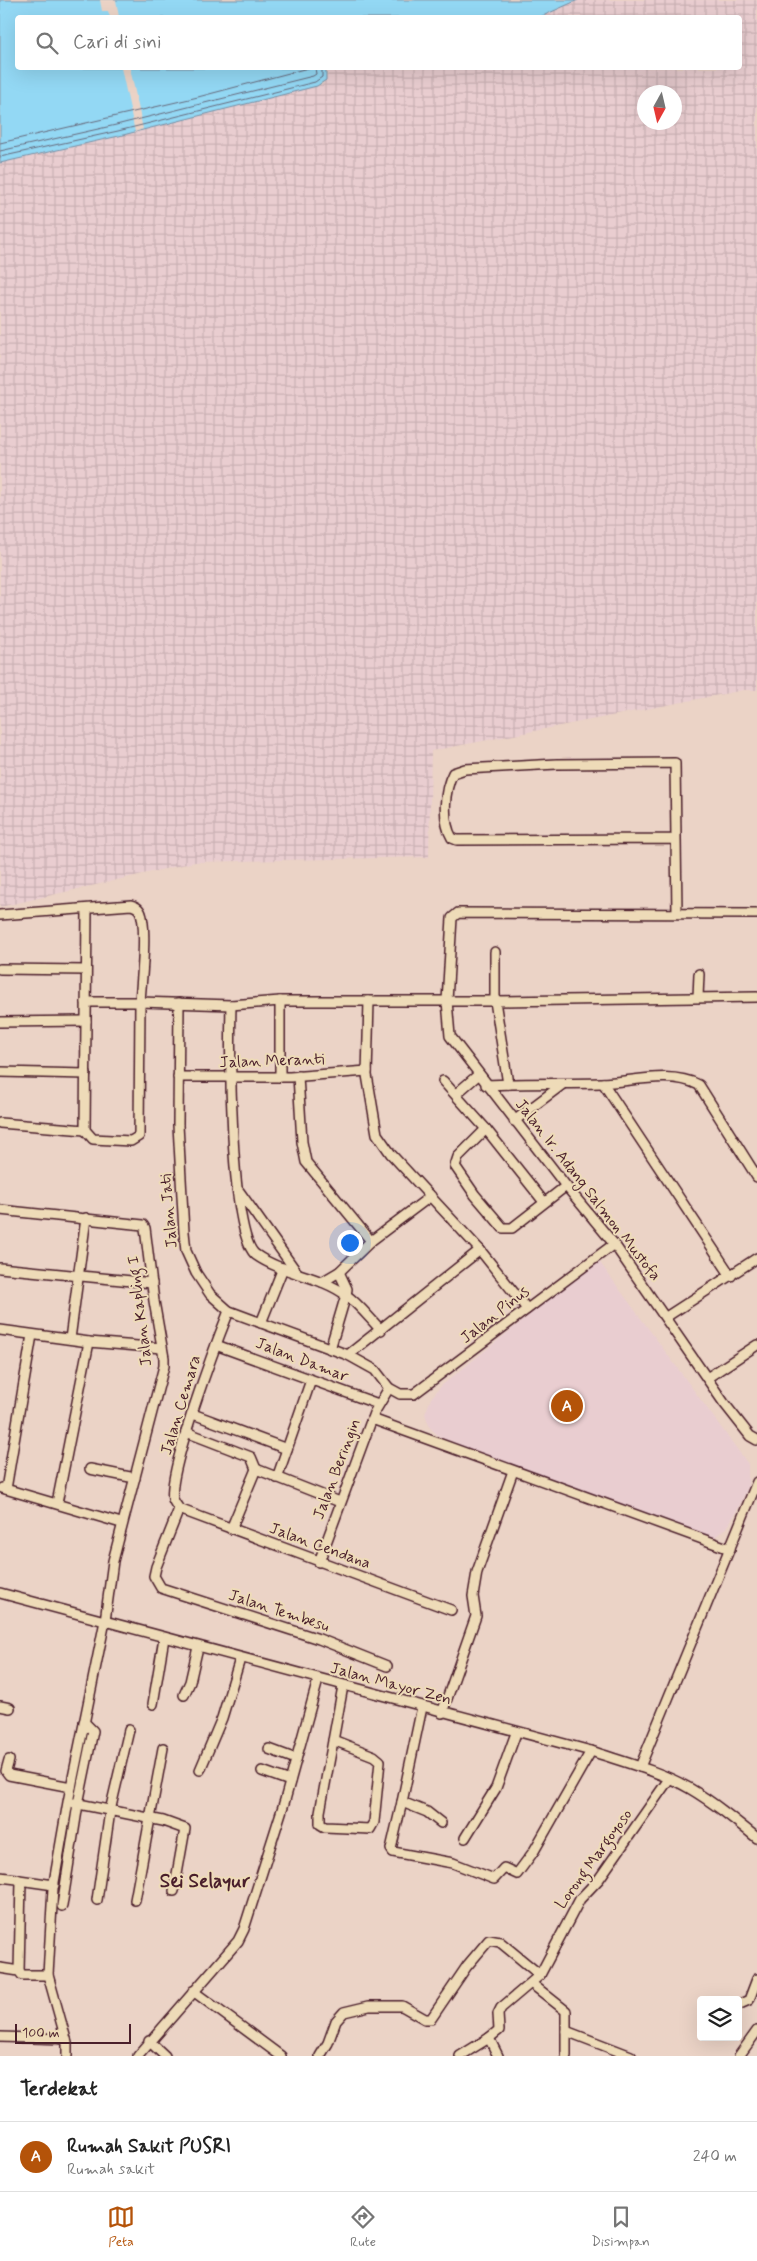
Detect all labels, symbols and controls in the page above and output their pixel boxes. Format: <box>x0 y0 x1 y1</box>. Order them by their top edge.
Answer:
search box <box>15 15 742 70</box>
icon: search <box>33 29 61 57</box>
text: Cari di sini <box>73 30 161 55</box>
north arrow <box>637 85 682 130</box>
street label: Jalan Meranti <box>219 1049 325 1073</box>
street label: Jalan Ir. Adang Salmon Mustofa <box>510 1095 666 1286</box>
street label: Jalan Jati <box>155 1173 183 1249</box>
your location <box>337 1230 363 1256</box>
street label: Jalan Kapling I <box>123 1254 158 1368</box>
street label: Jalan Pinus <box>456 1281 534 1349</box>
street label: Jalan Damar <box>253 1333 352 1387</box>
street label: Jalan Cemara <box>156 1352 206 1457</box>
pin: A <box>551 1387 583 1425</box>
street label: Jalan Beringin <box>308 1416 366 1522</box>
street label: Jalan Cendana <box>266 1518 374 1574</box>
street label: Jalan Tembesu <box>226 1585 332 1637</box>
street label: Jalan Mayor Zen <box>328 1658 454 1710</box>
street label: Lorong Margoyoso <box>551 1805 638 1914</box>
district label: Sei Selayur <box>160 1869 250 1894</box>
map controls <box>697 1996 742 2041</box>
button: layers <box>697 1996 742 2041</box>
scale bar <box>15 2021 131 2044</box>
text: 100 m <box>22 2024 60 2042</box>
text: Terdekat <box>20 2075 98 2103</box>
text: Rumah Sakit PUSRI <box>67 2134 231 2159</box>
text: A <box>31 2146 41 2167</box>
text: 240 m <box>693 2146 737 2167</box>
text: Rumah sakit <box>67 2159 155 2180</box>
tab: Peta <box>107 2203 135 2251</box>
tab: Rute <box>349 2203 377 2251</box>
tab: Disimpan <box>591 2203 650 2251</box>

